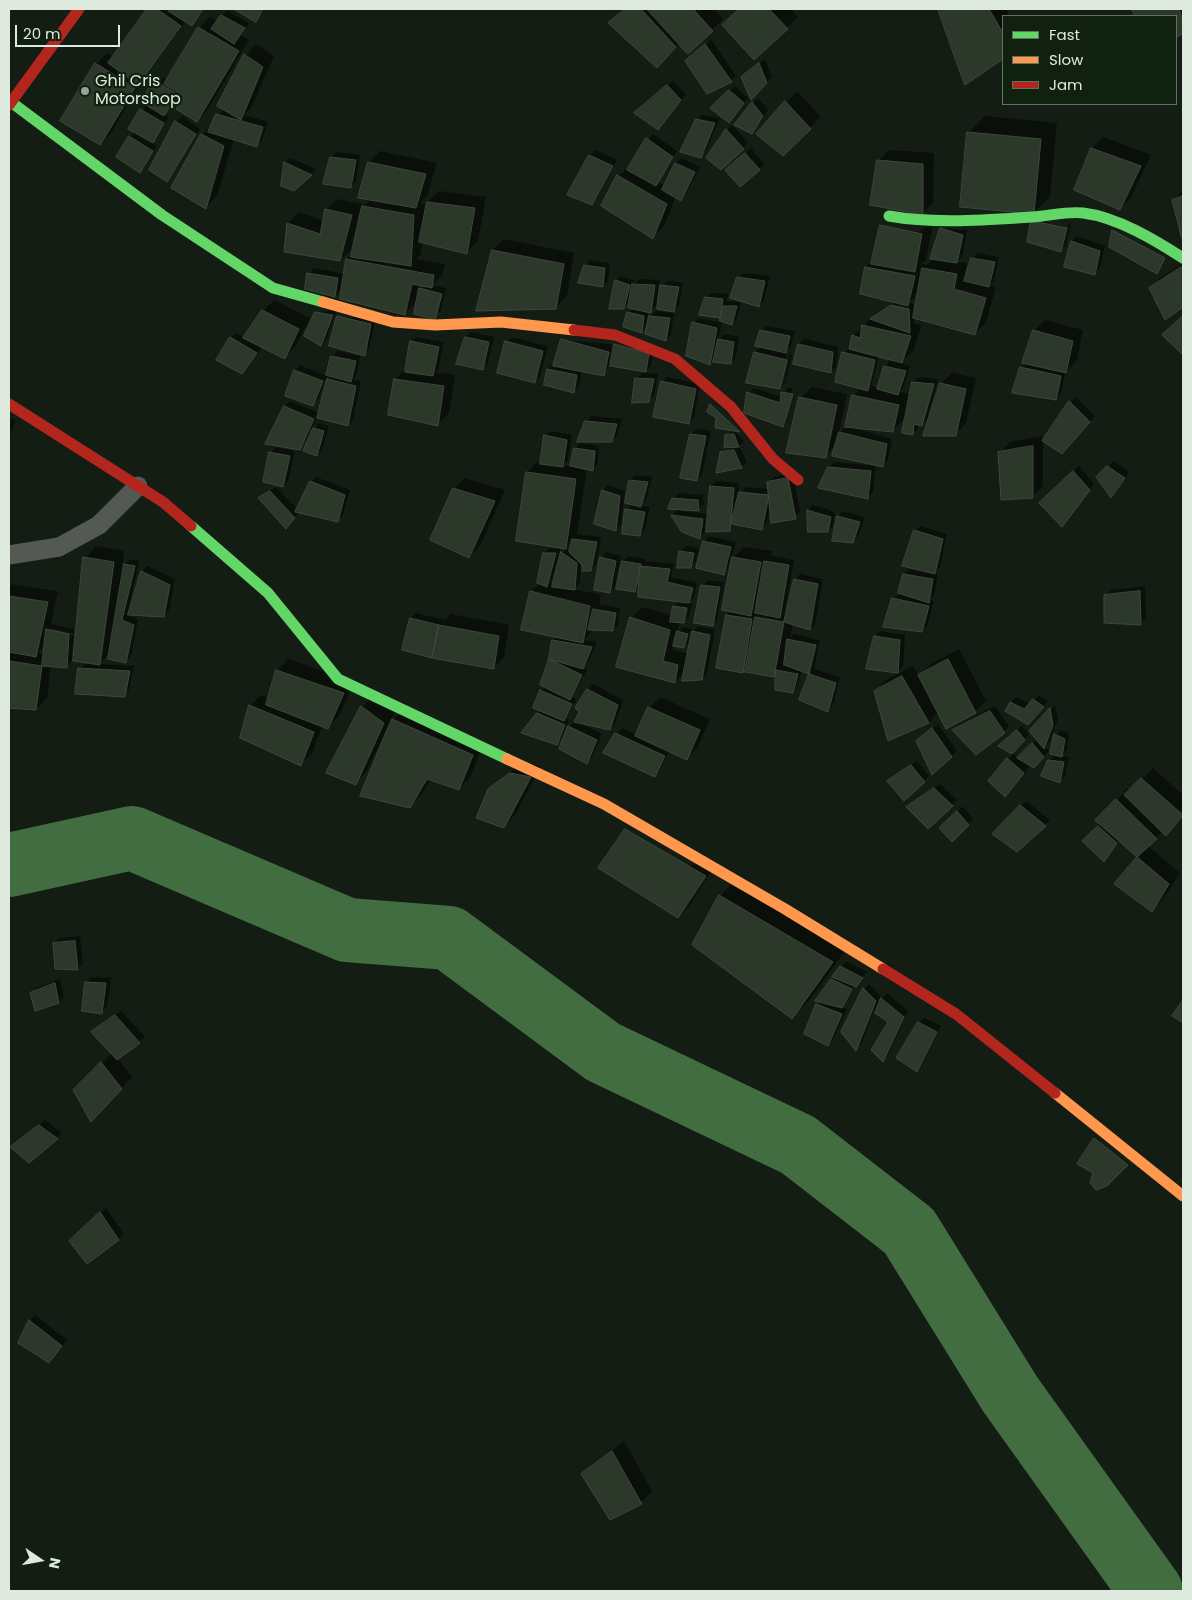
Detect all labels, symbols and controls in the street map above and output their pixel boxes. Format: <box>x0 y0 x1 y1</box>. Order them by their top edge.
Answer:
scale bar <box>18 15 122 47</box>
legend <box>1002 15 1177 105</box>
text: 20 m <box>23 23 61 44</box>
text: Fast <box>1049 24 1080 45</box>
text: Slow <box>1049 49 1083 70</box>
place label: Ghil Cris Motorshop <box>95 72 181 110</box>
text: Jam <box>1049 74 1083 95</box>
marker: Ghil Cris Motorshop <box>79 85 91 97</box>
north arrow <box>15 1535 65 1585</box>
text: N <box>44 1556 66 1570</box>

